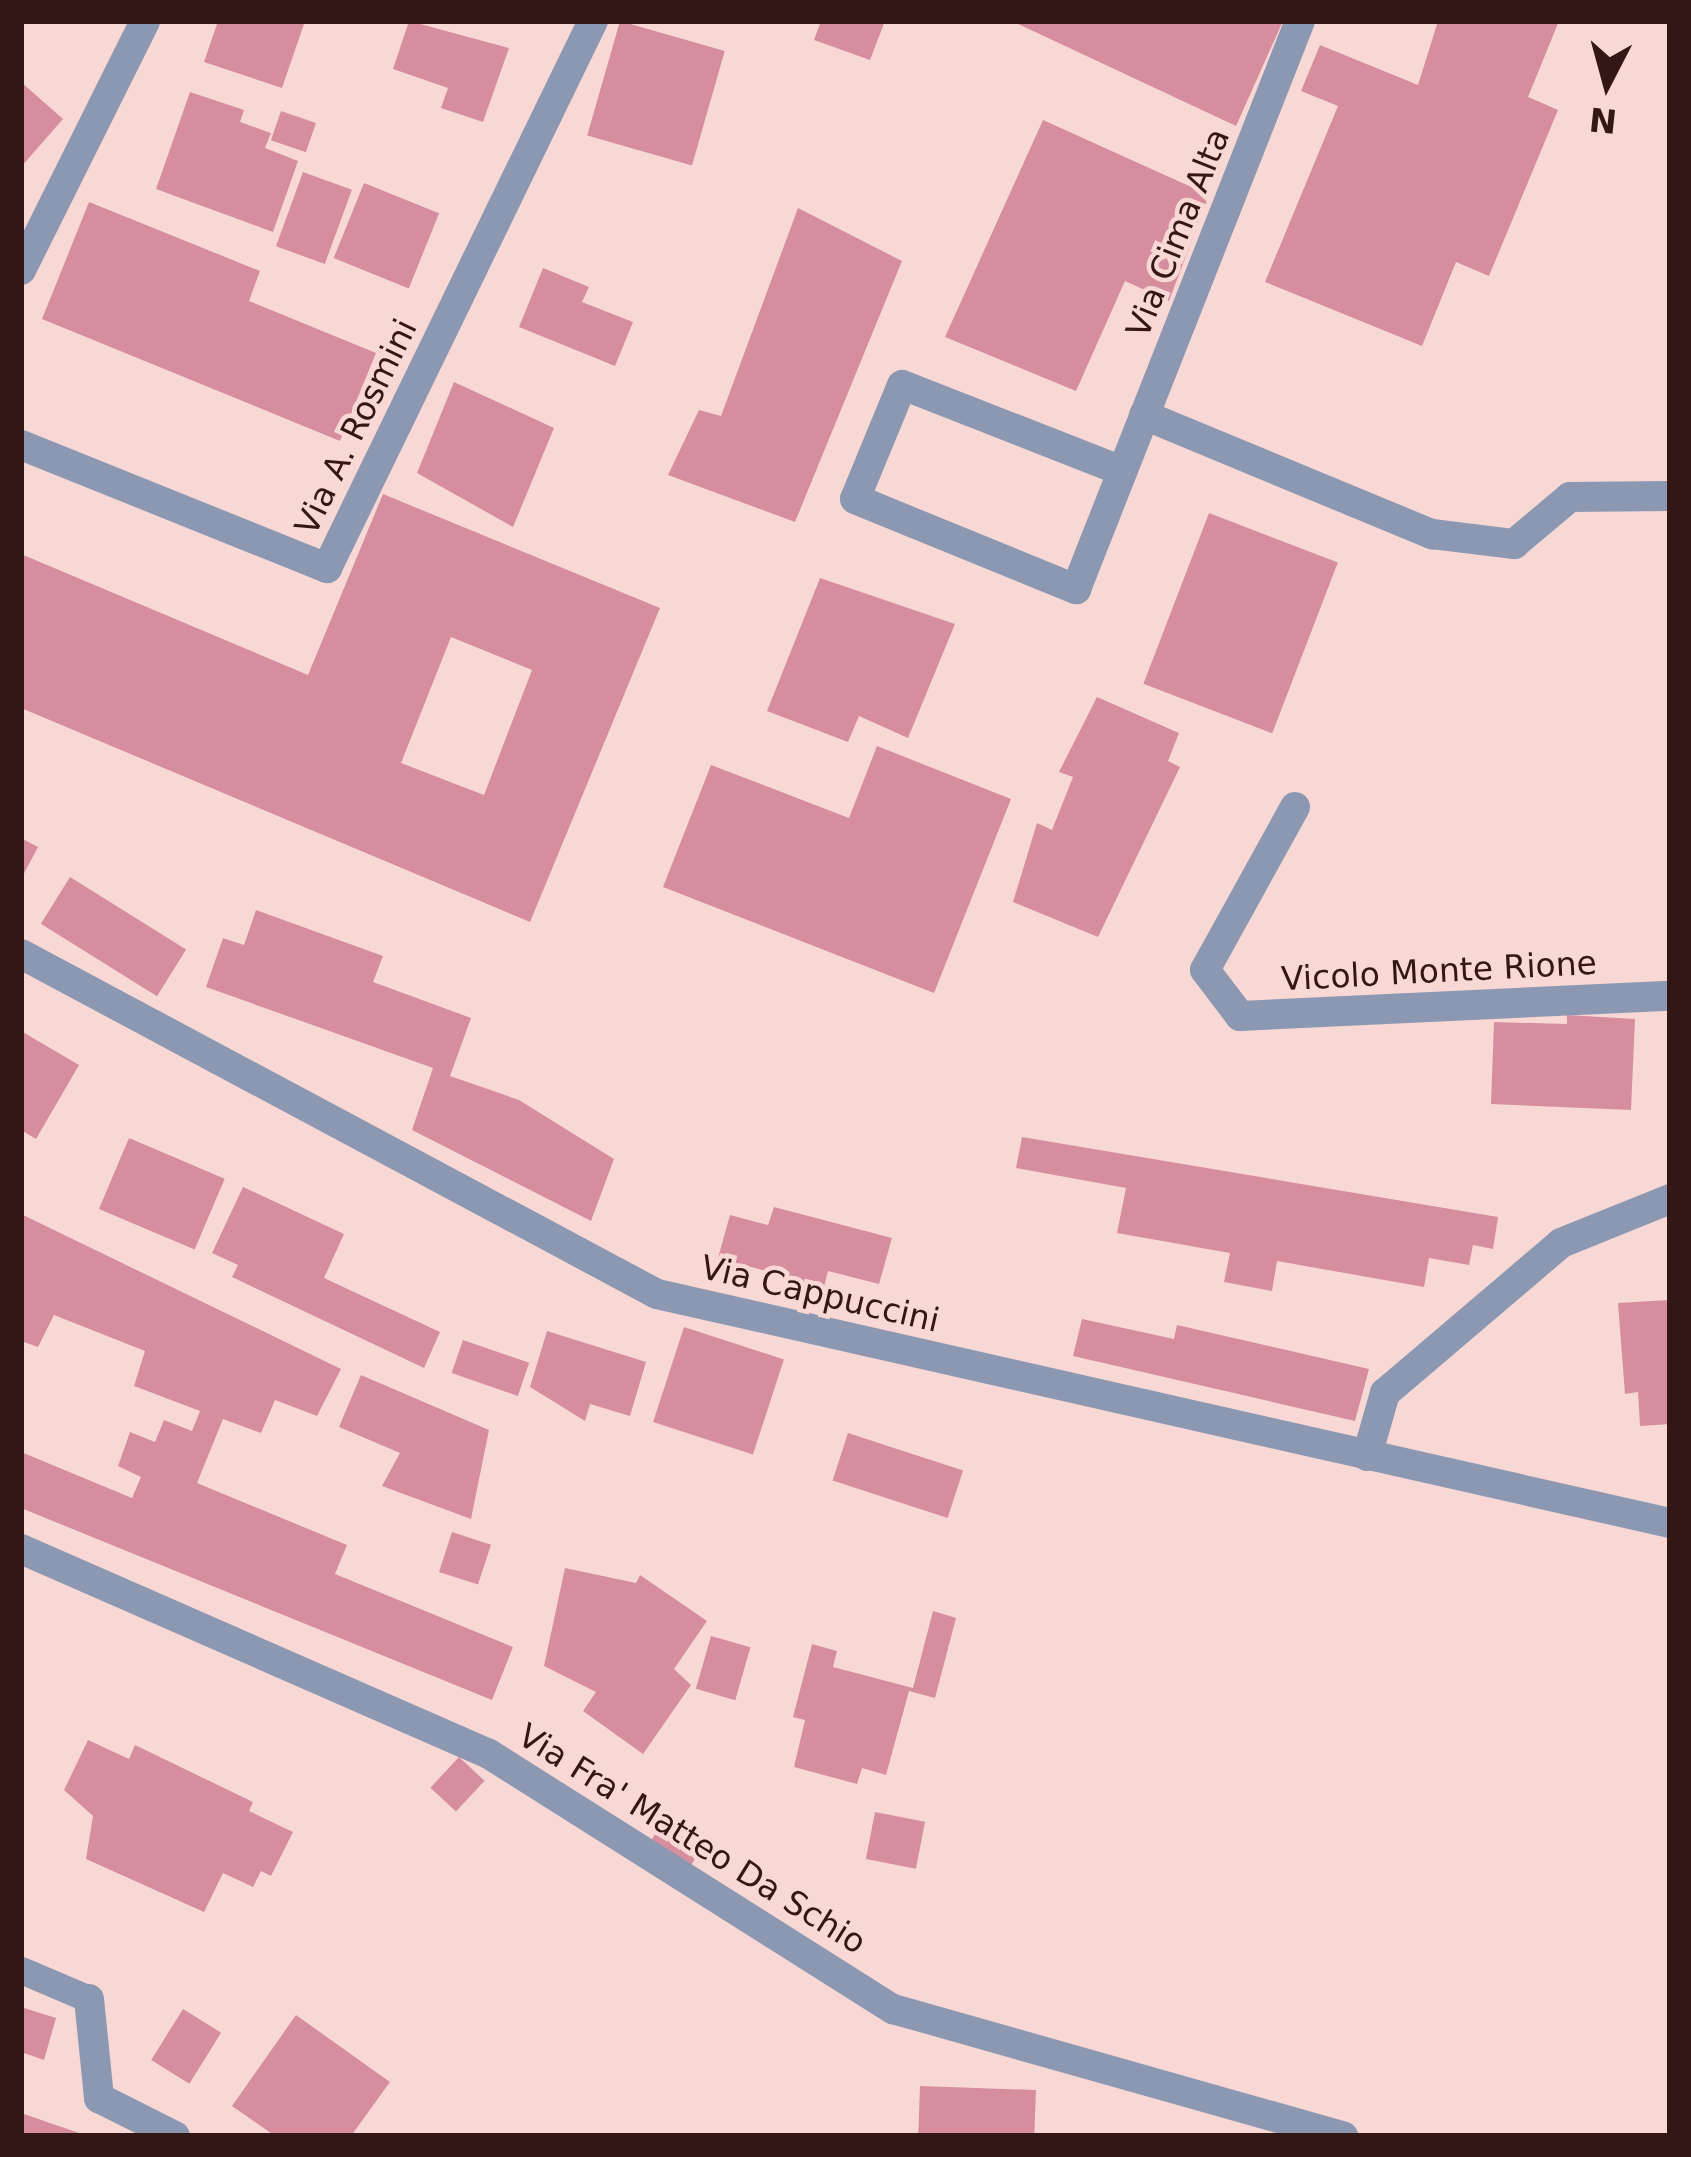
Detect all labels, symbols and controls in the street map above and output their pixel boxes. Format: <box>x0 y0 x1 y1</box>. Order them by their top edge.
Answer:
north arrow <box>1547 24 1667 144</box>
text: N <box>1587 99 1619 141</box>
street label: Via Cima Alta <box>1118 123 1238 343</box>
street label: Via A. Rosmini <box>287 313 425 541</box>
street label: Vicolo Monte Rione <box>1280 943 1598 999</box>
street label: Via Cappuccini <box>697 1247 943 1341</box>
street label: Via Fra' Matteo Da Schio <box>511 1716 873 1962</box>

